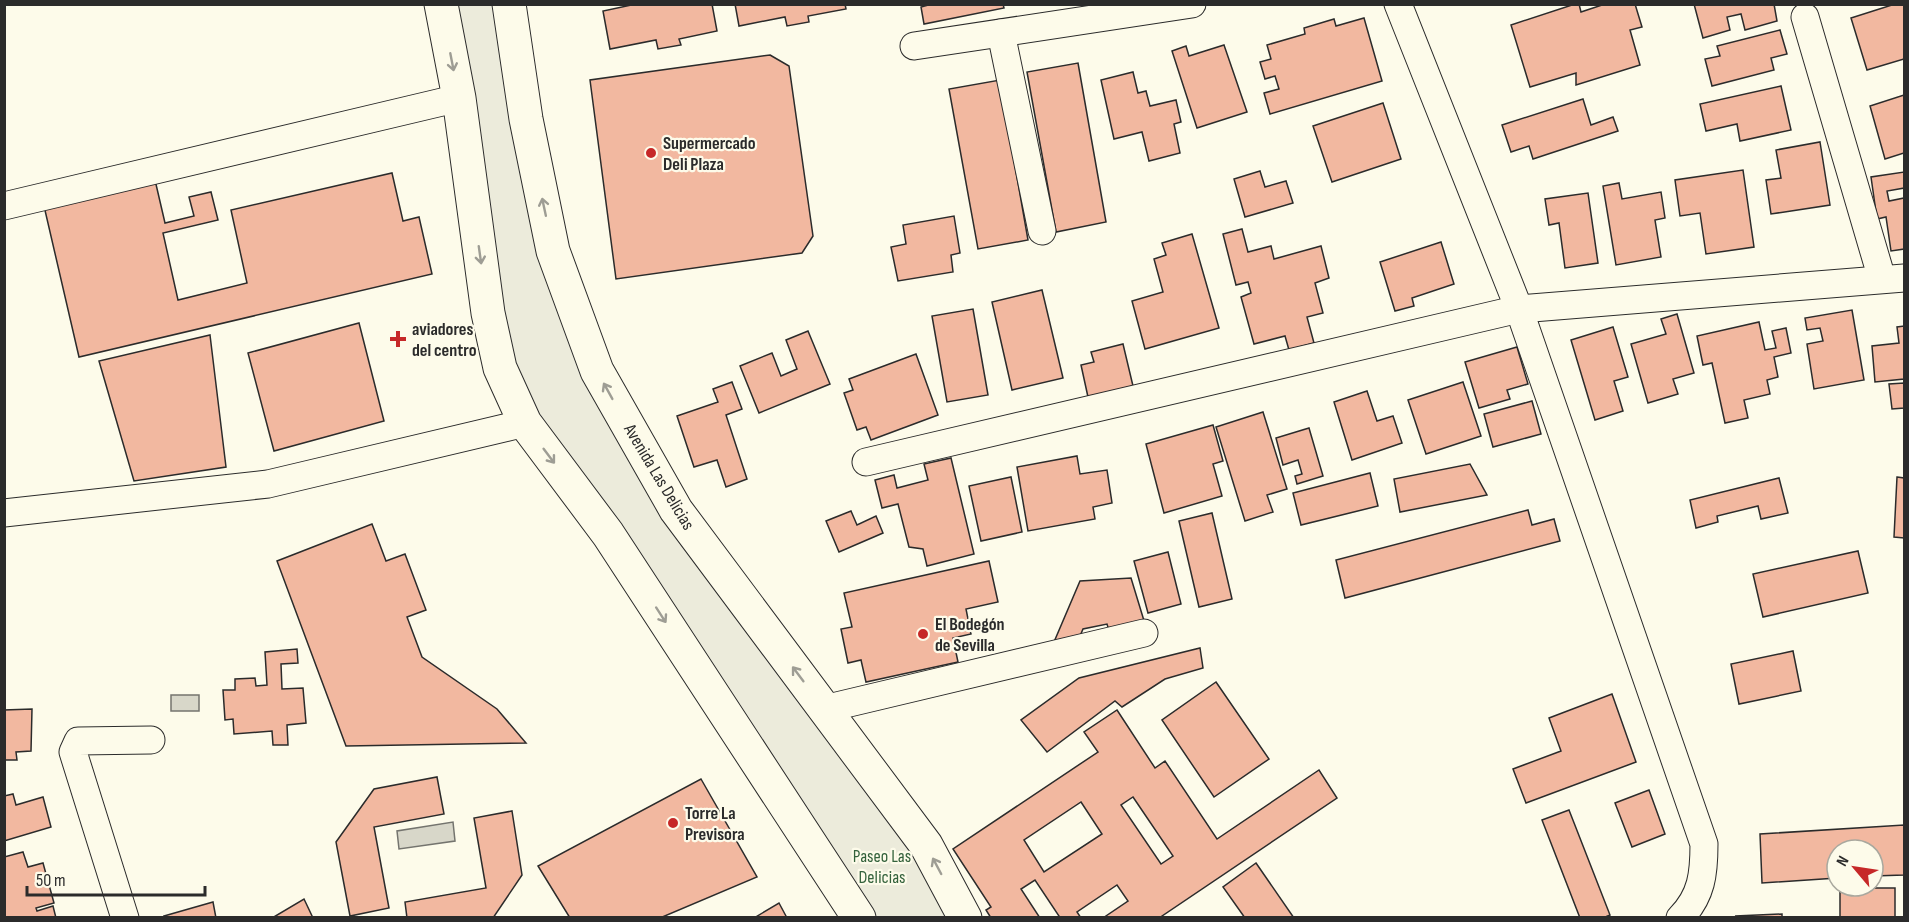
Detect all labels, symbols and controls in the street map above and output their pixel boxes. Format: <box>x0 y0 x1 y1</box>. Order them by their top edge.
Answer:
one-way arrow <box>447 52 458 71</box>
place label: Supermercado Deli Plaza <box>663 133 756 175</box>
marker: Supermercado Deli Plaza <box>644 146 658 160</box>
one-way arrow <box>538 198 549 218</box>
one-way arrow <box>475 244 486 264</box>
place label: aviadores del centro <box>412 319 477 361</box>
marker: aviadores del centro <box>389 330 407 348</box>
one-way arrow <box>602 383 614 400</box>
street label: Avenida Las Delicias <box>619 419 699 534</box>
one-way arrow <box>543 447 555 463</box>
one-way arrow <box>655 606 667 623</box>
place label: El Bodegón de Sevilla <box>935 614 1005 656</box>
marker: El Bodegón de Sevilla <box>916 627 930 641</box>
one-way arrow <box>792 667 804 683</box>
place label: Torre La Previsora <box>685 803 745 845</box>
marker: Torre La Previsora <box>666 816 680 830</box>
north arrow <box>1825 838 1885 898</box>
park label: Paseo Las Delicias <box>853 846 911 888</box>
text: N <box>1833 853 1854 870</box>
one-way arrow <box>931 858 943 875</box>
scale bar <box>27 859 206 897</box>
text: 50 m <box>36 870 66 891</box>

